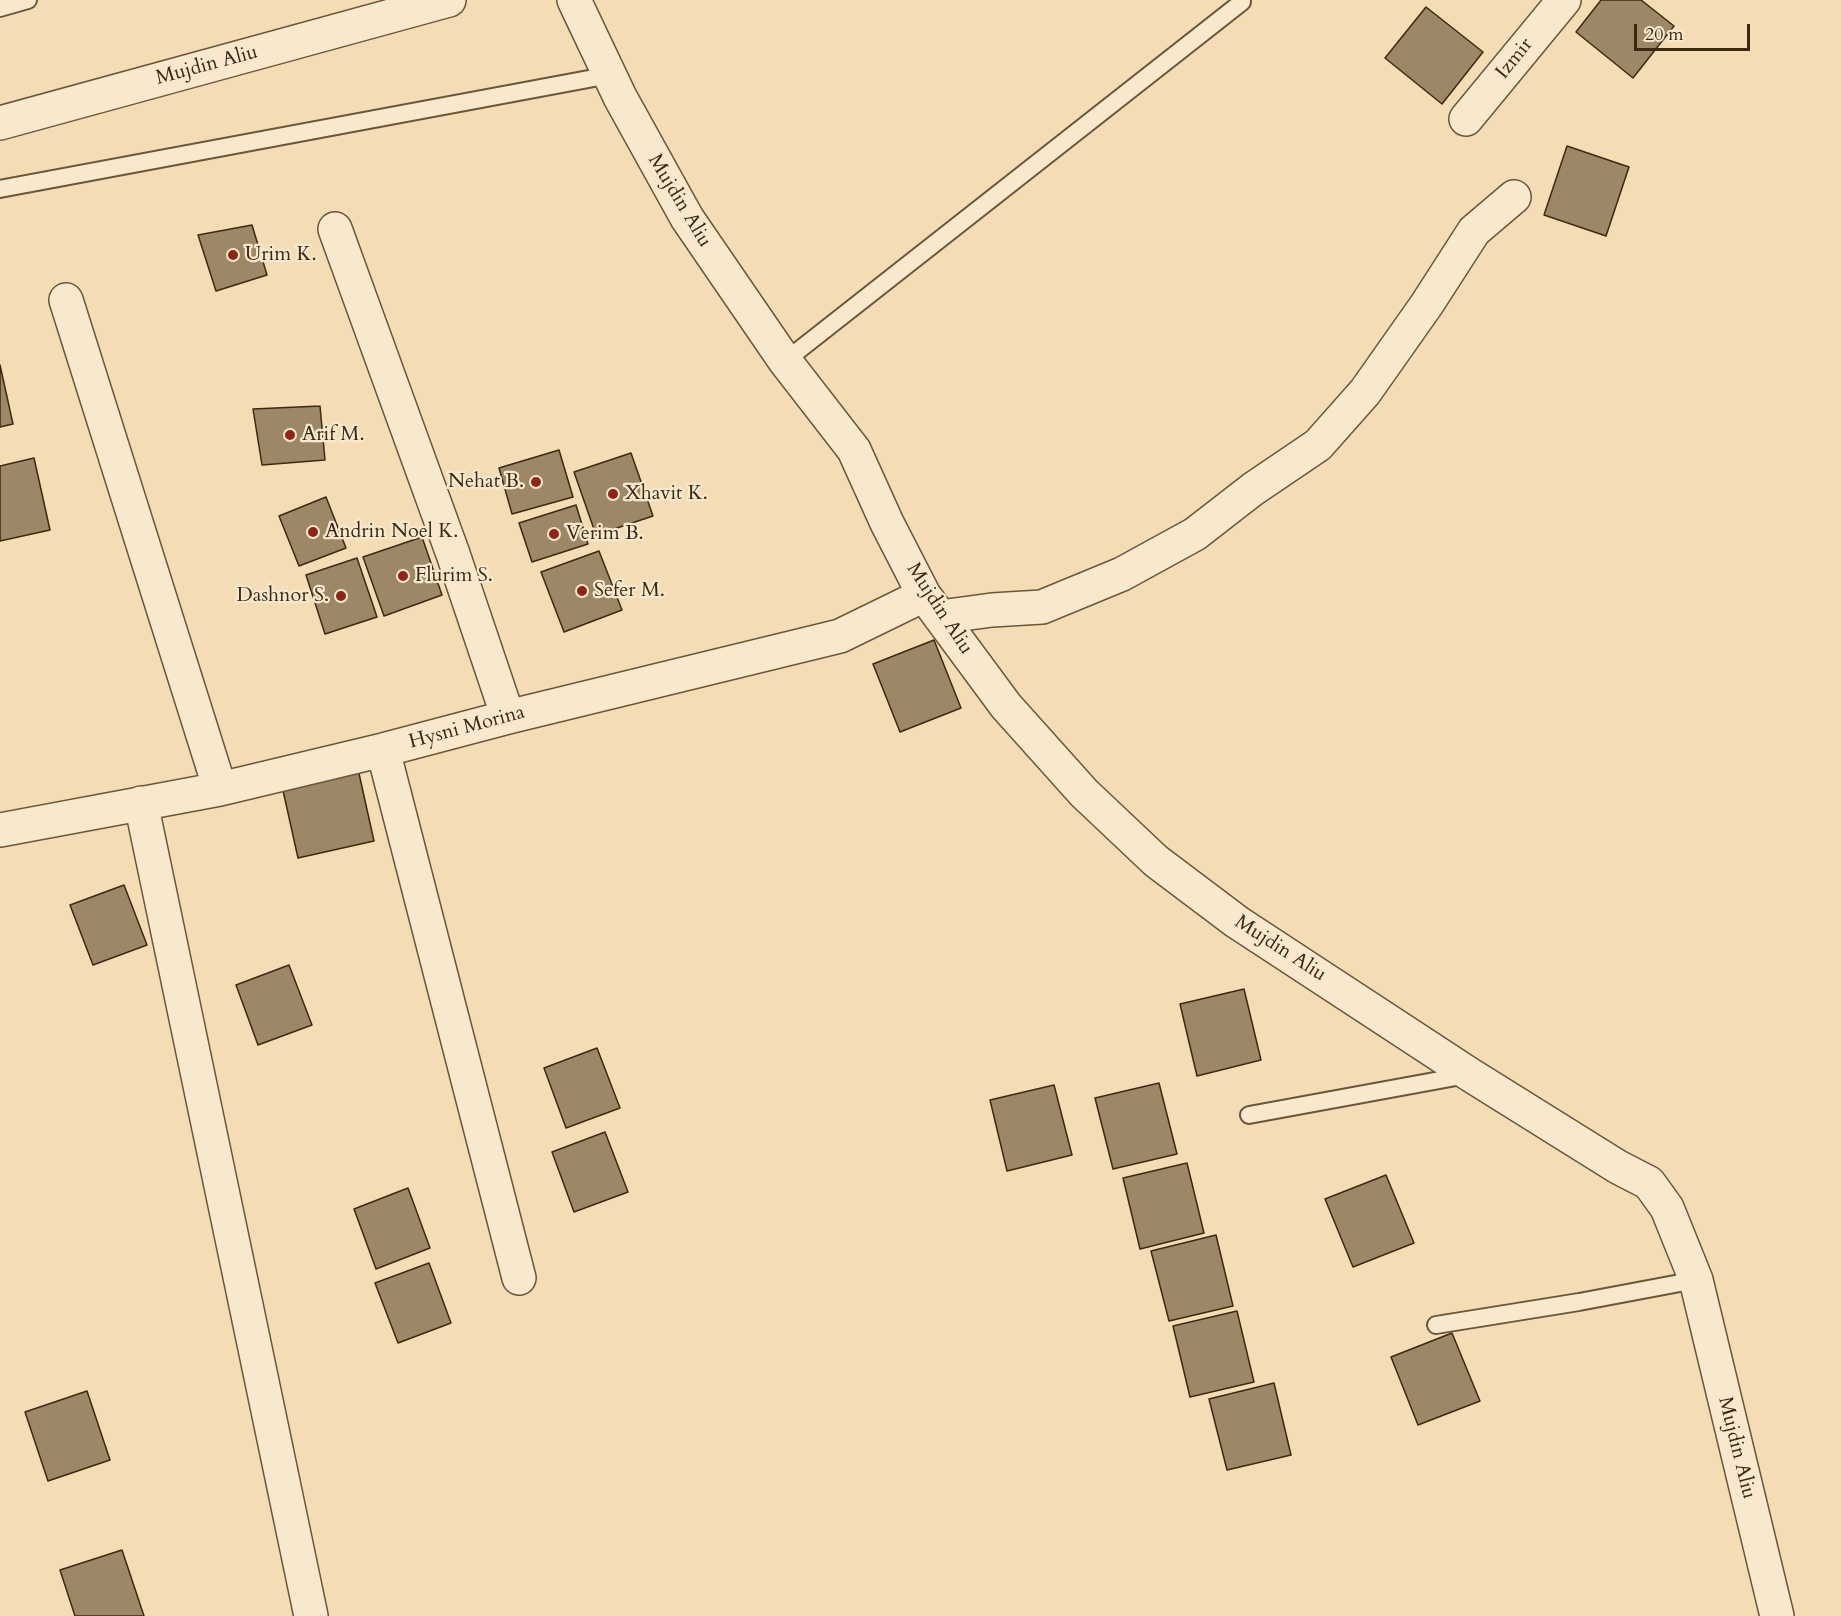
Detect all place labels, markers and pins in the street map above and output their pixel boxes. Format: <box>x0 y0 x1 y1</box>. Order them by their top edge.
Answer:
place label: Urim K. <box>245 243 316 267</box>
marker: Urim K. <box>226 248 240 262</box>
place label: Arif M. <box>302 423 365 447</box>
marker: Arif M. <box>283 428 297 442</box>
place label: Nehat B. <box>448 470 524 494</box>
marker: Nehat B. <box>529 475 543 489</box>
place label: Xhavit K. <box>625 482 708 506</box>
marker: Xhavit K. <box>606 487 620 501</box>
place label: Andrin Noel K. <box>325 520 458 544</box>
place label: Verim B. <box>566 522 644 546</box>
marker: Andrin Noel K. <box>306 525 320 539</box>
marker: Verim B. <box>547 527 561 541</box>
place label: Flurim S. <box>415 564 493 588</box>
marker: Flurim S. <box>396 569 410 583</box>
place label: Sefer M. <box>594 579 665 603</box>
place label: Dashnor S. <box>237 584 329 608</box>
marker: Sefer M. <box>575 584 589 598</box>
marker: Dashnor S. <box>334 589 348 603</box>

